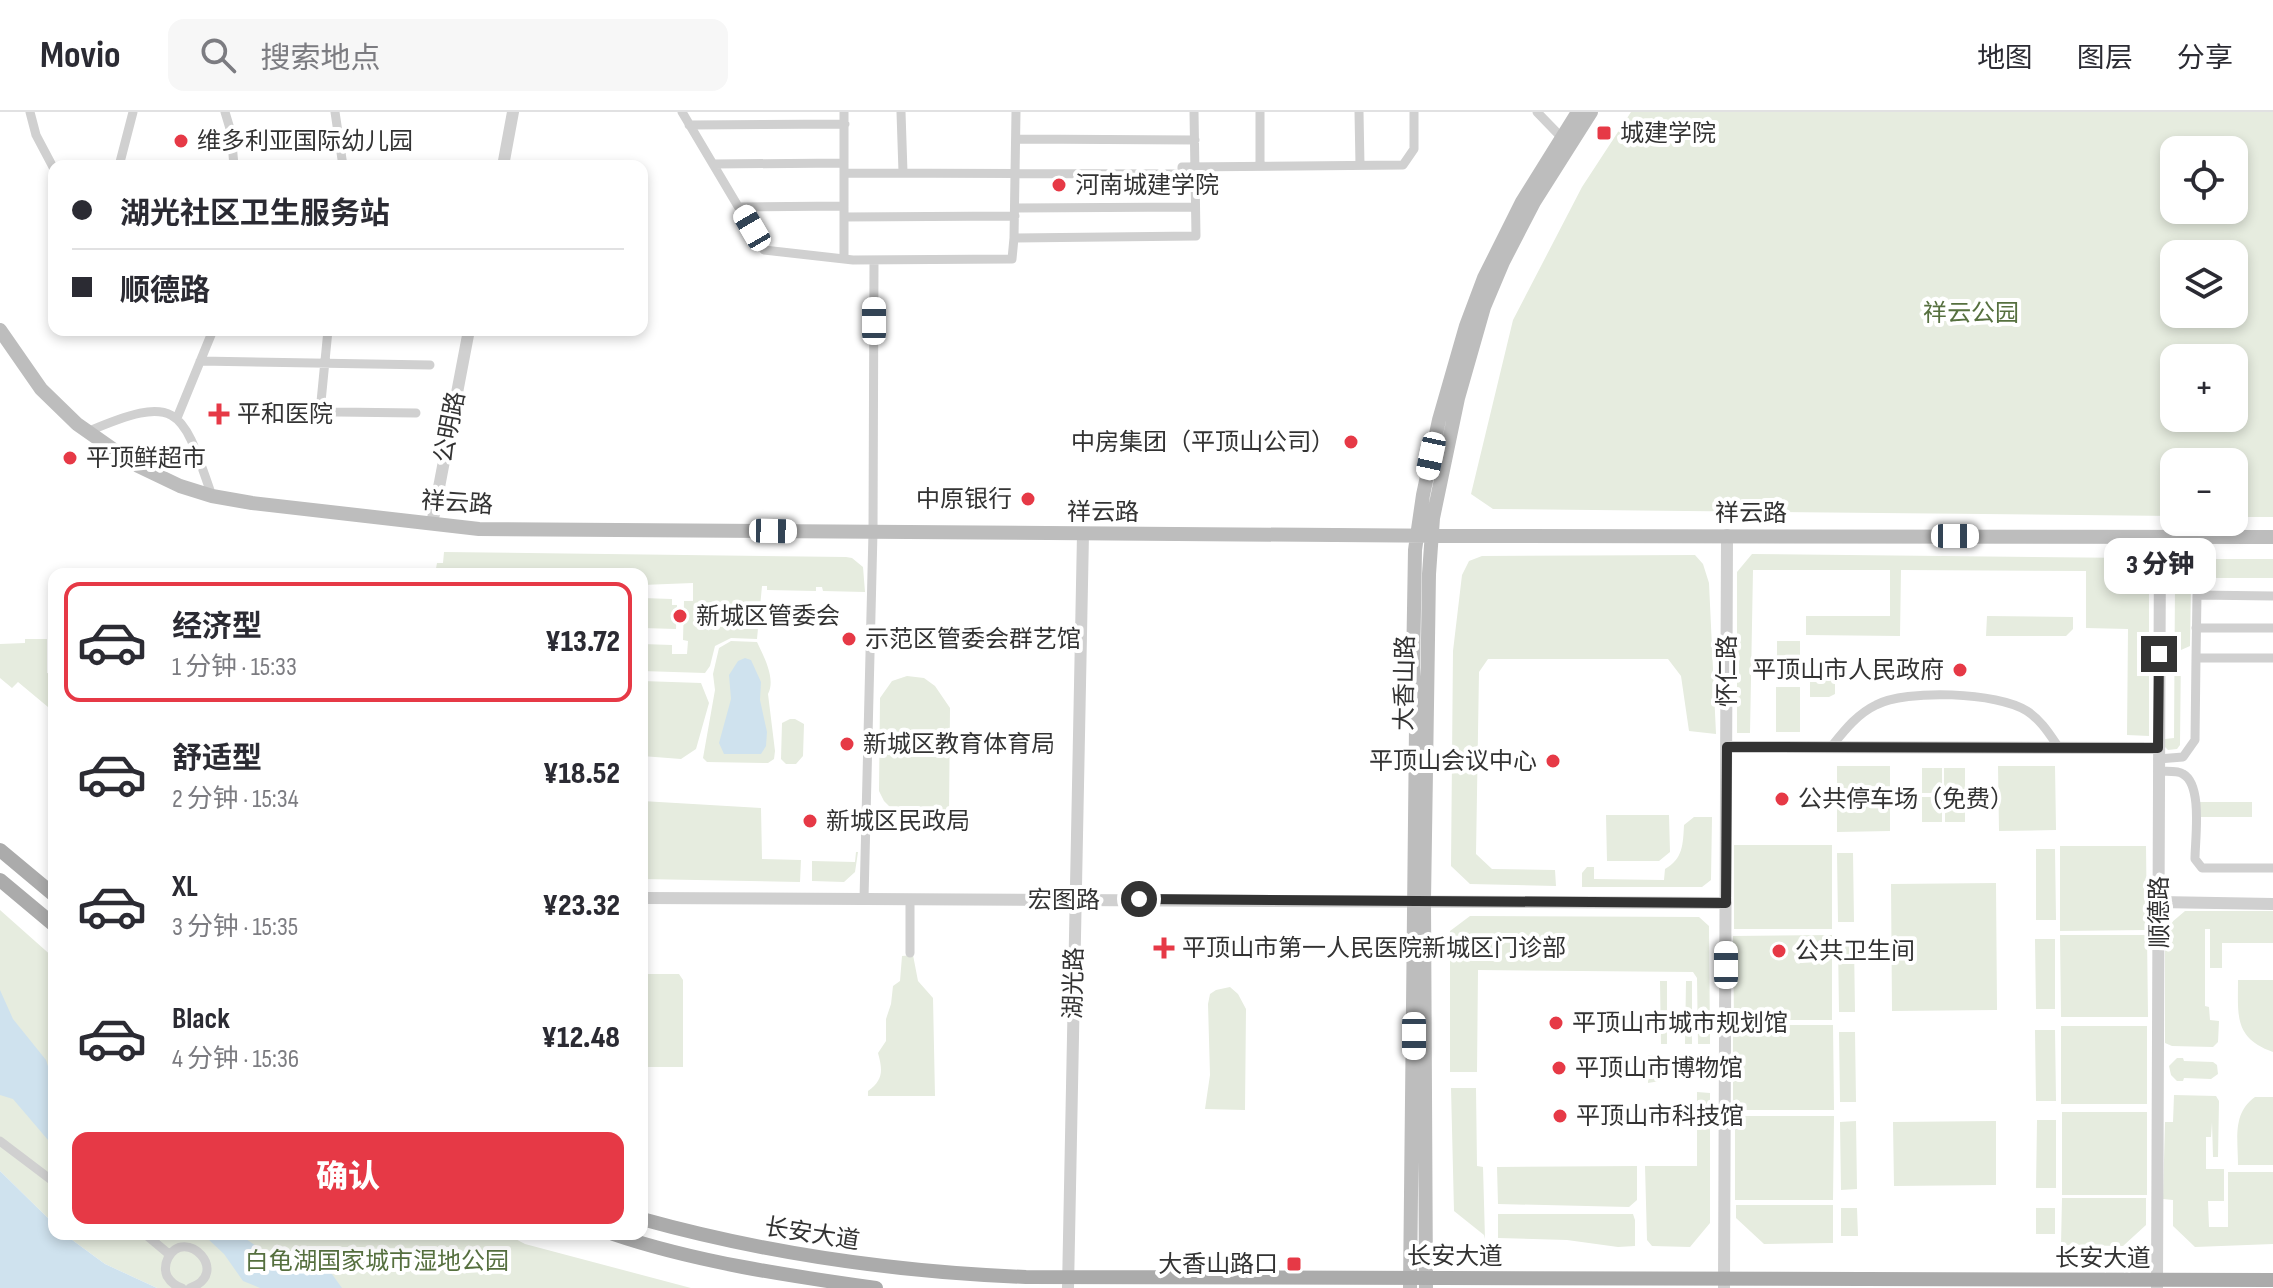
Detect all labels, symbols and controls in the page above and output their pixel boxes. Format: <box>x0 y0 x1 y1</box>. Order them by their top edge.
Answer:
search box <box>168 19 728 91</box>
text: Movio <box>40 33 120 78</box>
icon: search <box>196 33 240 77</box>
text: 搜索地点 <box>260 41 380 77</box>
text: 地图 <box>1977 42 2033 75</box>
text: 图层 <box>2077 42 2133 75</box>
text: 分享 <box>2177 42 2233 75</box>
place label: 城建学院 <box>1620 119 1716 148</box>
marker: 城建学院 <box>1595 124 1613 142</box>
place label: 维多利亚国际幼儿园 <box>197 127 413 156</box>
marker: 维多利亚国际幼儿园 <box>172 132 190 150</box>
map controls <box>2160 136 2248 536</box>
button: locate <box>2160 136 2248 224</box>
place label: 河南城建学院 <box>1075 171 1219 200</box>
marker: 河南城建学院 <box>1050 176 1068 194</box>
text: 湖光社区卫生服务站 <box>120 196 390 232</box>
car <box>730 201 774 255</box>
button: layers <box>2160 240 2248 328</box>
text: 顺德路 <box>120 273 210 309</box>
car <box>862 297 886 345</box>
park label: 祥云公园 <box>1923 299 2019 328</box>
button: + <box>2160 344 2248 432</box>
street label: 公明路 <box>429 389 471 465</box>
place label: 平和医院 <box>237 400 333 429</box>
marker: 平和医院 <box>208 403 230 425</box>
place label: 中房集团（平顶山公司） <box>1071 428 1335 457</box>
car <box>1414 430 1448 482</box>
marker: 中房集团（平顶山公司） <box>1342 433 1360 451</box>
place label: 平顶鲜超市 <box>86 444 206 473</box>
button: − <box>2160 448 2248 536</box>
marker: 平顶鲜超市 <box>61 449 79 467</box>
place label: 中原银行 <box>916 485 1012 514</box>
street label: 祥云路 <box>420 486 494 520</box>
marker: 中原银行 <box>1019 490 1037 508</box>
street label: 祥云路 <box>1067 498 1139 527</box>
street label: 祥云路 <box>1715 499 1787 528</box>
car <box>749 519 797 543</box>
car <box>1931 524 1979 548</box>
callout: 3 分钟 <box>2103 538 2215 594</box>
text: 3 分钟 <box>2126 550 2194 581</box>
place label: 新城区管委会 <box>696 602 840 631</box>
icon: car <box>76 606 148 678</box>
marker: 新城区管委会 <box>671 607 689 625</box>
text: 经济型 <box>172 609 262 645</box>
text: ¥13.72 <box>545 624 620 660</box>
place label: 示范区管委会群艺馆 <box>865 625 1081 654</box>
marker: 示范区管委会群艺馆 <box>840 630 858 648</box>
street label: 大香山路 <box>1390 635 1420 731</box>
street label: 怀仁路 <box>1713 635 1742 707</box>
route end <box>2141 636 2177 672</box>
text: 1 分钟 · 15:33 <box>172 652 297 683</box>
place label: 平顶山市人民政府 <box>1752 656 1944 685</box>
marker: 平顶山市人民政府 <box>1951 661 1969 679</box>
place label: 新城区教育体育局 <box>863 730 1055 759</box>
marker: 新城区教育体育局 <box>838 735 856 753</box>
icon: car <box>76 738 148 810</box>
text: 舒适型 <box>172 741 262 777</box>
place label: 平顶山会议中心 <box>1369 747 1537 776</box>
marker: 平顶山会议中心 <box>1544 752 1562 770</box>
text: ¥18.52 <box>543 756 620 792</box>
text: 2 分钟 · 15:34 <box>172 784 299 815</box>
place label: 公共停车场（免费） <box>1798 785 2014 814</box>
marker: 公共停车场（免费） <box>1773 790 1791 808</box>
place label: 新城区民政局 <box>826 807 970 836</box>
marker: 新城区民政局 <box>801 812 819 830</box>
text: XL <box>172 869 198 905</box>
icon: car <box>76 870 148 942</box>
street label: 顺德路 <box>2145 876 2174 948</box>
route start <box>1121 881 1157 917</box>
street label: 宏图路 <box>1028 886 1100 915</box>
text: ¥23.32 <box>542 888 620 924</box>
text: 3 分钟 · 15:35 <box>172 912 298 943</box>
place label: 平顶山市第一人民医院新城区门诊部 <box>1182 934 1566 963</box>
marker: 平顶山市第一人民医院新城区门诊部 <box>1153 937 1175 959</box>
place label: 公共卫生间 <box>1795 937 1915 966</box>
car <box>1714 941 1738 989</box>
marker: 公共卫生间 <box>1770 942 1788 960</box>
street label: 湖光路 <box>1059 947 1089 1019</box>
text: Black <box>172 1001 230 1037</box>
icon: car <box>76 1002 148 1074</box>
place label: 平顶山市城市规划馆 <box>1572 1009 1788 1038</box>
car <box>1402 1012 1426 1060</box>
marker: 平顶山市城市规划馆 <box>1547 1014 1565 1032</box>
text: ¥12.48 <box>541 1020 620 1056</box>
text: 4 分钟 · 15:36 <box>172 1044 299 1075</box>
place label: 平顶山市博物馆 <box>1575 1054 1743 1083</box>
marker: 平顶山市博物馆 <box>1550 1059 1568 1077</box>
place label: 平顶山市科技馆 <box>1576 1102 1744 1131</box>
marker: 平顶山市科技馆 <box>1551 1107 1569 1125</box>
button: 确认 <box>72 1132 624 1224</box>
street label: 长安大道 <box>762 1212 862 1256</box>
street label: 长安大道 <box>1407 1242 1503 1271</box>
street label: 长安大道 <box>2055 1244 2151 1273</box>
park label: 白龟湖国家城市湿地公园 <box>245 1247 509 1276</box>
place label: 大香山路口 <box>1158 1250 1278 1279</box>
marker: 大香山路口 <box>1285 1255 1303 1273</box>

